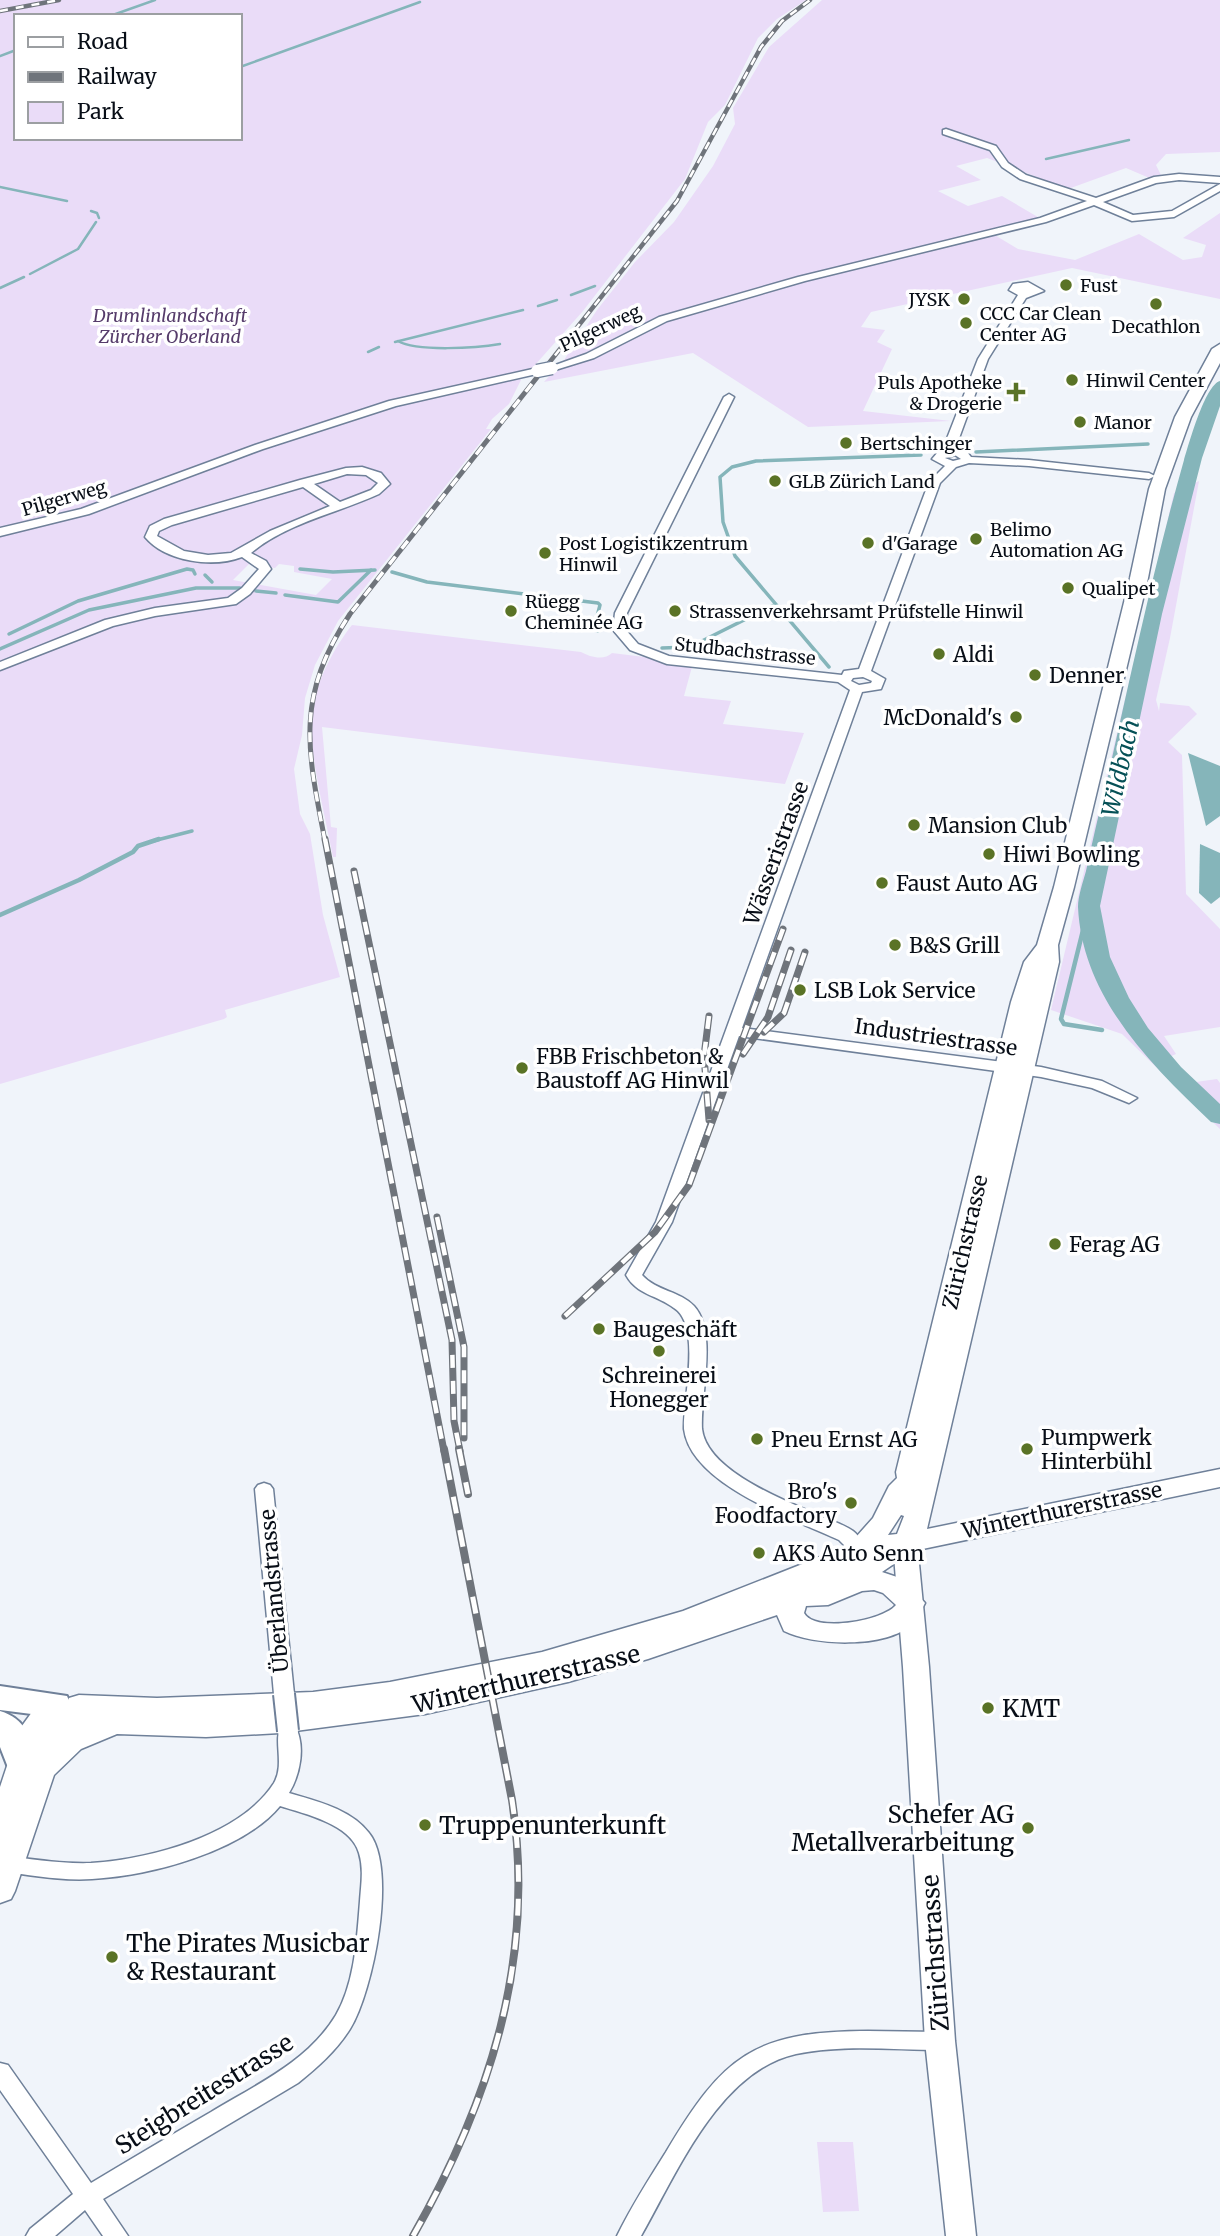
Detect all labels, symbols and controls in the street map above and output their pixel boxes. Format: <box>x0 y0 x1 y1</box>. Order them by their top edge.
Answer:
legend <box>14 14 242 140</box>
text: Road <box>77 28 128 55</box>
text: Railway <box>77 63 158 90</box>
text: Park <box>77 98 124 125</box>
place label: Fust <box>1080 274 1118 297</box>
marker: Fust <box>1058 277 1074 293</box>
place label: JYSK <box>908 288 950 311</box>
marker: JYSK <box>956 291 972 307</box>
marker: Decathlon <box>1148 296 1164 312</box>
street label: Pilgerweg <box>556 299 644 357</box>
place label: CCC Car Clean Center AG <box>980 302 1101 346</box>
park label: Drumlinlandschaft Zürcher Oberland <box>92 304 248 348</box>
marker: CCC Car Clean Center AG <box>958 315 974 331</box>
place label: Decathlon <box>1112 315 1201 338</box>
place label: Hinwil Center <box>1086 369 1206 392</box>
place label: Puls Apotheke & Drogerie <box>877 371 1002 415</box>
marker: Hinwil Center <box>1064 372 1080 388</box>
marker: Puls Apotheke & Drogerie <box>1008 384 1024 400</box>
place label: Manor <box>1094 411 1152 434</box>
marker: Manor <box>1072 414 1088 430</box>
place label: Bertschinger <box>860 432 972 455</box>
marker: Bertschinger <box>838 435 854 451</box>
place label: GLB Zürich Land <box>789 470 935 493</box>
marker: GLB Zürich Land <box>767 473 783 489</box>
street label: Pilgerweg <box>19 475 109 521</box>
place label: Belimo Automation AG <box>989 518 1123 562</box>
marker: Belimo Automation AG <box>968 531 984 547</box>
place label: Post Logistikzentrum Hinwil <box>559 532 748 576</box>
place label: d'Garage <box>882 532 957 555</box>
marker: d'Garage <box>860 535 876 551</box>
marker: Post Logistikzentrum Hinwil <box>537 545 553 561</box>
place label: Qualipet <box>1082 577 1156 600</box>
marker: Qualipet <box>1060 580 1076 596</box>
place label: Rüegg Cheminée AG <box>525 590 642 634</box>
place label: Strassenverkehrsamt Prüfstelle Hinwil <box>689 600 1024 623</box>
marker: Rüegg Cheminée AG <box>503 603 519 619</box>
marker: Strassenverkehrsamt Prüfstelle Hinwil <box>667 603 683 619</box>
street label: Studbachstrasse <box>673 632 817 670</box>
place label: Aldi <box>952 641 994 668</box>
marker: Aldi <box>931 646 947 662</box>
place label: Denner <box>1049 662 1124 689</box>
marker: Denner <box>1027 667 1043 683</box>
place label: McDonald's <box>883 704 1002 731</box>
marker: McDonald's <box>1008 709 1024 725</box>
water label: Wildbach <box>1095 717 1145 819</box>
street label: Wässeristrasse <box>737 778 814 929</box>
place label: Mansion Club <box>928 812 1067 839</box>
marker: Mansion Club <box>906 817 922 833</box>
place label: Hiwi Bowling <box>1003 841 1140 868</box>
marker: Hiwi Bowling <box>981 846 997 862</box>
place label: Faust Auto AG <box>896 870 1037 897</box>
marker: Faust Auto AG <box>874 875 890 891</box>
place label: B&S Grill <box>909 932 1001 959</box>
marker: B&S Grill <box>887 937 903 953</box>
place label: LSB Lok Service <box>814 977 976 1004</box>
marker: LSB Lok Service <box>792 982 808 998</box>
street label: Industriestrasse <box>853 1012 1019 1062</box>
place label: FBB Frischbeton & Baustoff AG Hinwil <box>536 1043 729 1094</box>
marker: FBB Frischbeton & Baustoff AG Hinwil <box>514 1060 530 1076</box>
street label: Zürichstrasse <box>936 1172 994 1312</box>
place label: Ferag AG <box>1069 1231 1160 1258</box>
marker: Ferag AG <box>1047 1236 1063 1252</box>
place label: Baugeschäft <box>613 1316 737 1343</box>
marker: Baugeschäft <box>591 1321 607 1337</box>
marker: Schreinerei Honegger <box>651 1343 667 1359</box>
place label: Schreinerei Honegger <box>601 1362 717 1413</box>
place label: Pumpwerk Hinterbühl <box>1041 1424 1153 1475</box>
place label: Pneu Ernst AG <box>771 1426 918 1453</box>
marker: Pneu Ernst AG <box>749 1431 765 1447</box>
marker: Pumpwerk Hinterbühl <box>1019 1441 1035 1457</box>
street label: Winterthurerstrasse <box>959 1476 1164 1545</box>
place label: Bro's Foodfactory <box>715 1478 838 1529</box>
marker: Bro's Foodfactory <box>843 1495 859 1511</box>
street label: Überlandstrasse <box>253 1508 295 1674</box>
place label: AKS Auto Senn <box>772 1540 924 1567</box>
marker: AKS Auto Senn <box>751 1545 767 1561</box>
street label: Winterthurerstrasse <box>408 1638 643 1721</box>
place label: KMT <box>1002 1693 1060 1724</box>
marker: KMT <box>980 1700 996 1716</box>
place label: Schefer AG Metallverarbeitung <box>792 1799 1015 1858</box>
place label: Truppenunterkunft <box>439 1810 667 1841</box>
marker: Truppenunterkunft <box>417 1817 433 1833</box>
marker: Schefer AG Metallverarbeitung <box>1020 1820 1036 1836</box>
street label: Zürichstrasse <box>914 1874 956 2032</box>
place label: The Pirates Musicbar & Restaurant <box>126 1928 370 1987</box>
marker: The Pirates Musicbar & Restaurant <box>104 1949 120 1965</box>
street label: Steigbreitestrasse <box>109 2027 299 2161</box>

